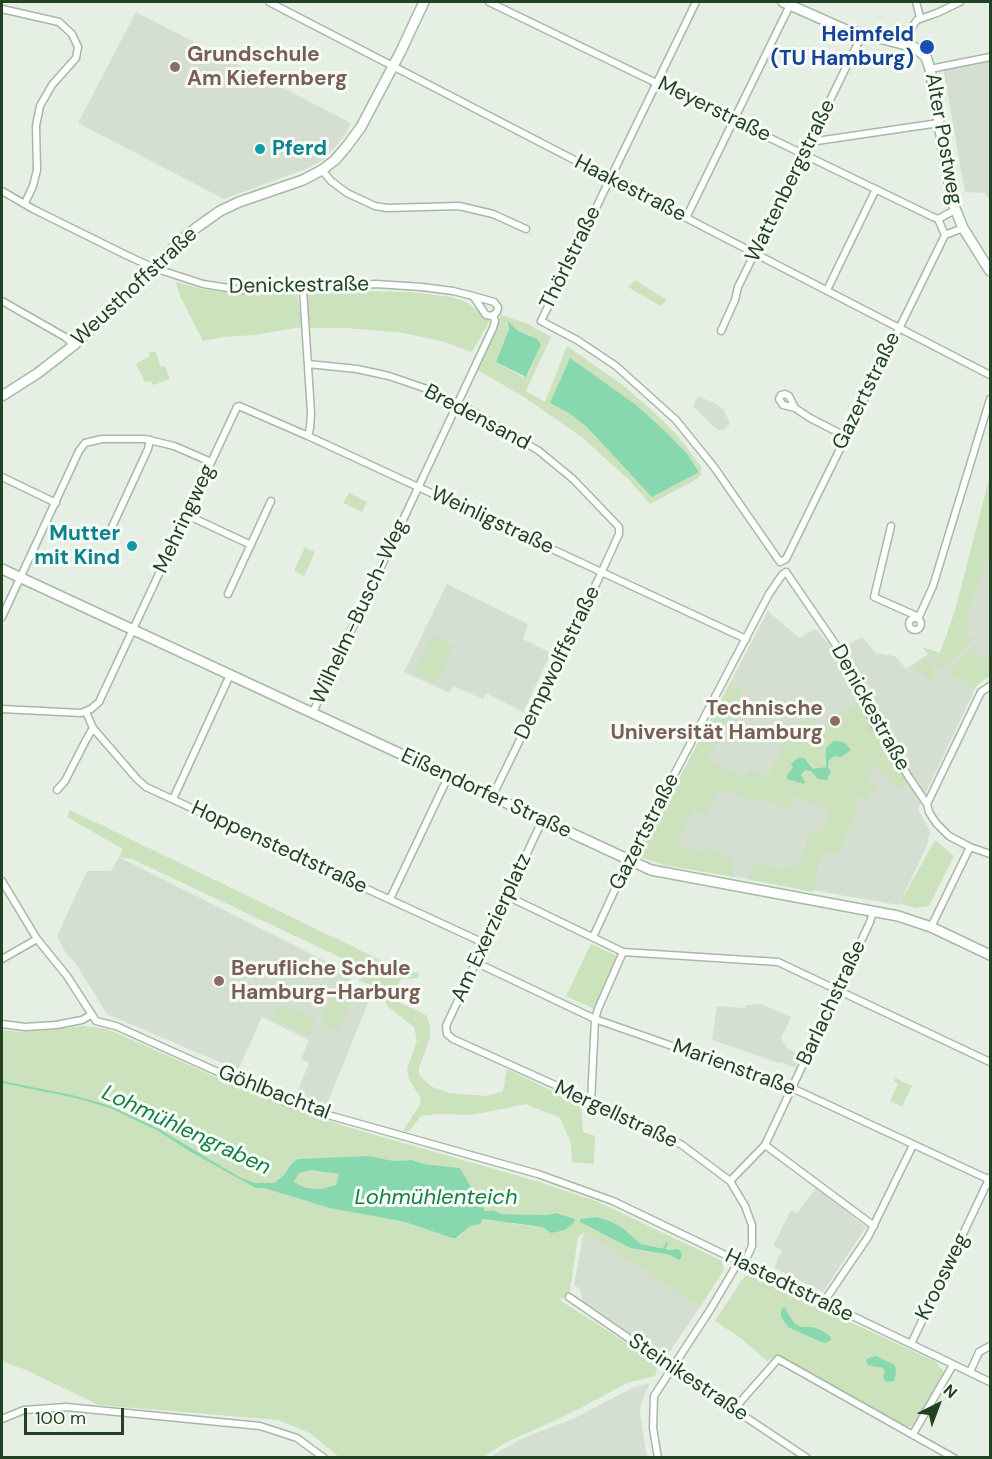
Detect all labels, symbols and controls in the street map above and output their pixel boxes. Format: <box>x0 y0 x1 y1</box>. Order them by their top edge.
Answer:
place label: Heimfeld (TU Hamburg) <box>771 22 914 72</box>
marker: Heimfeld (TU Hamburg) <box>918 38 936 56</box>
place label: Grundschule Am Kiefernberg <box>187 42 348 92</box>
marker: Grundschule Am Kiefernberg <box>168 60 182 74</box>
street label: Alter Postweg <box>919 71 967 207</box>
street label: Meyerstraße <box>653 72 775 148</box>
street label: Wattenbergstraße <box>741 96 841 266</box>
place label: Pferd <box>272 136 327 162</box>
marker: Pferd <box>253 142 267 156</box>
street label: Haakestraße <box>570 150 690 228</box>
street label: Thörlstraße <box>535 202 607 314</box>
street label: Weusthoffstraße <box>67 222 203 352</box>
street label: Denickestraße <box>229 272 369 300</box>
street label: Gazertstraße <box>828 328 906 454</box>
street label: Bredensand <box>420 380 534 456</box>
street label: Mehringweg <box>149 460 221 578</box>
street label: Weinligstraße <box>427 482 557 560</box>
street label: Wilhelm-Busch-Weg <box>306 515 414 709</box>
place label: Mutter mit Kind <box>34 521 120 571</box>
marker: Mutter mit Kind <box>125 539 139 553</box>
street label: Dempwolffstraße <box>510 582 606 744</box>
street label: Denickestraße <box>825 641 915 775</box>
place label: Technische Universität Hamburg <box>610 696 823 746</box>
marker: Technische Universität Hamburg <box>828 714 842 728</box>
street label: Eißendorfer Straße <box>397 743 575 845</box>
street label: Gazertstraße <box>605 769 685 895</box>
street label: Hoppenstedtstraße <box>187 796 371 900</box>
street label: Am Exerzierplatz <box>447 850 537 1006</box>
street label: Barlachstraße <box>792 936 872 1070</box>
place label: Berufliche Schule Hamburg-Harburg <box>231 956 421 1006</box>
marker: Berufliche Schule Hamburg-Harburg <box>212 974 226 988</box>
street label: Marienstraße <box>669 1034 799 1102</box>
street label: Göhlbachtal <box>214 1060 334 1126</box>
street label: Mergellstraße <box>551 1076 681 1154</box>
water label: Lohmühlengraben <box>97 1080 275 1182</box>
water label: Lohmühlenteich <box>354 1185 518 1211</box>
street label: Kroosweg <box>911 1229 975 1325</box>
street label: Hastedtstraße <box>721 1244 857 1328</box>
street label: Steinikestraße <box>623 1329 753 1427</box>
north arrow <box>908 1375 968 1435</box>
text: N <box>939 1380 962 1403</box>
scale bar <box>27 1396 128 1434</box>
text: 100 m <box>35 1406 86 1430</box>

